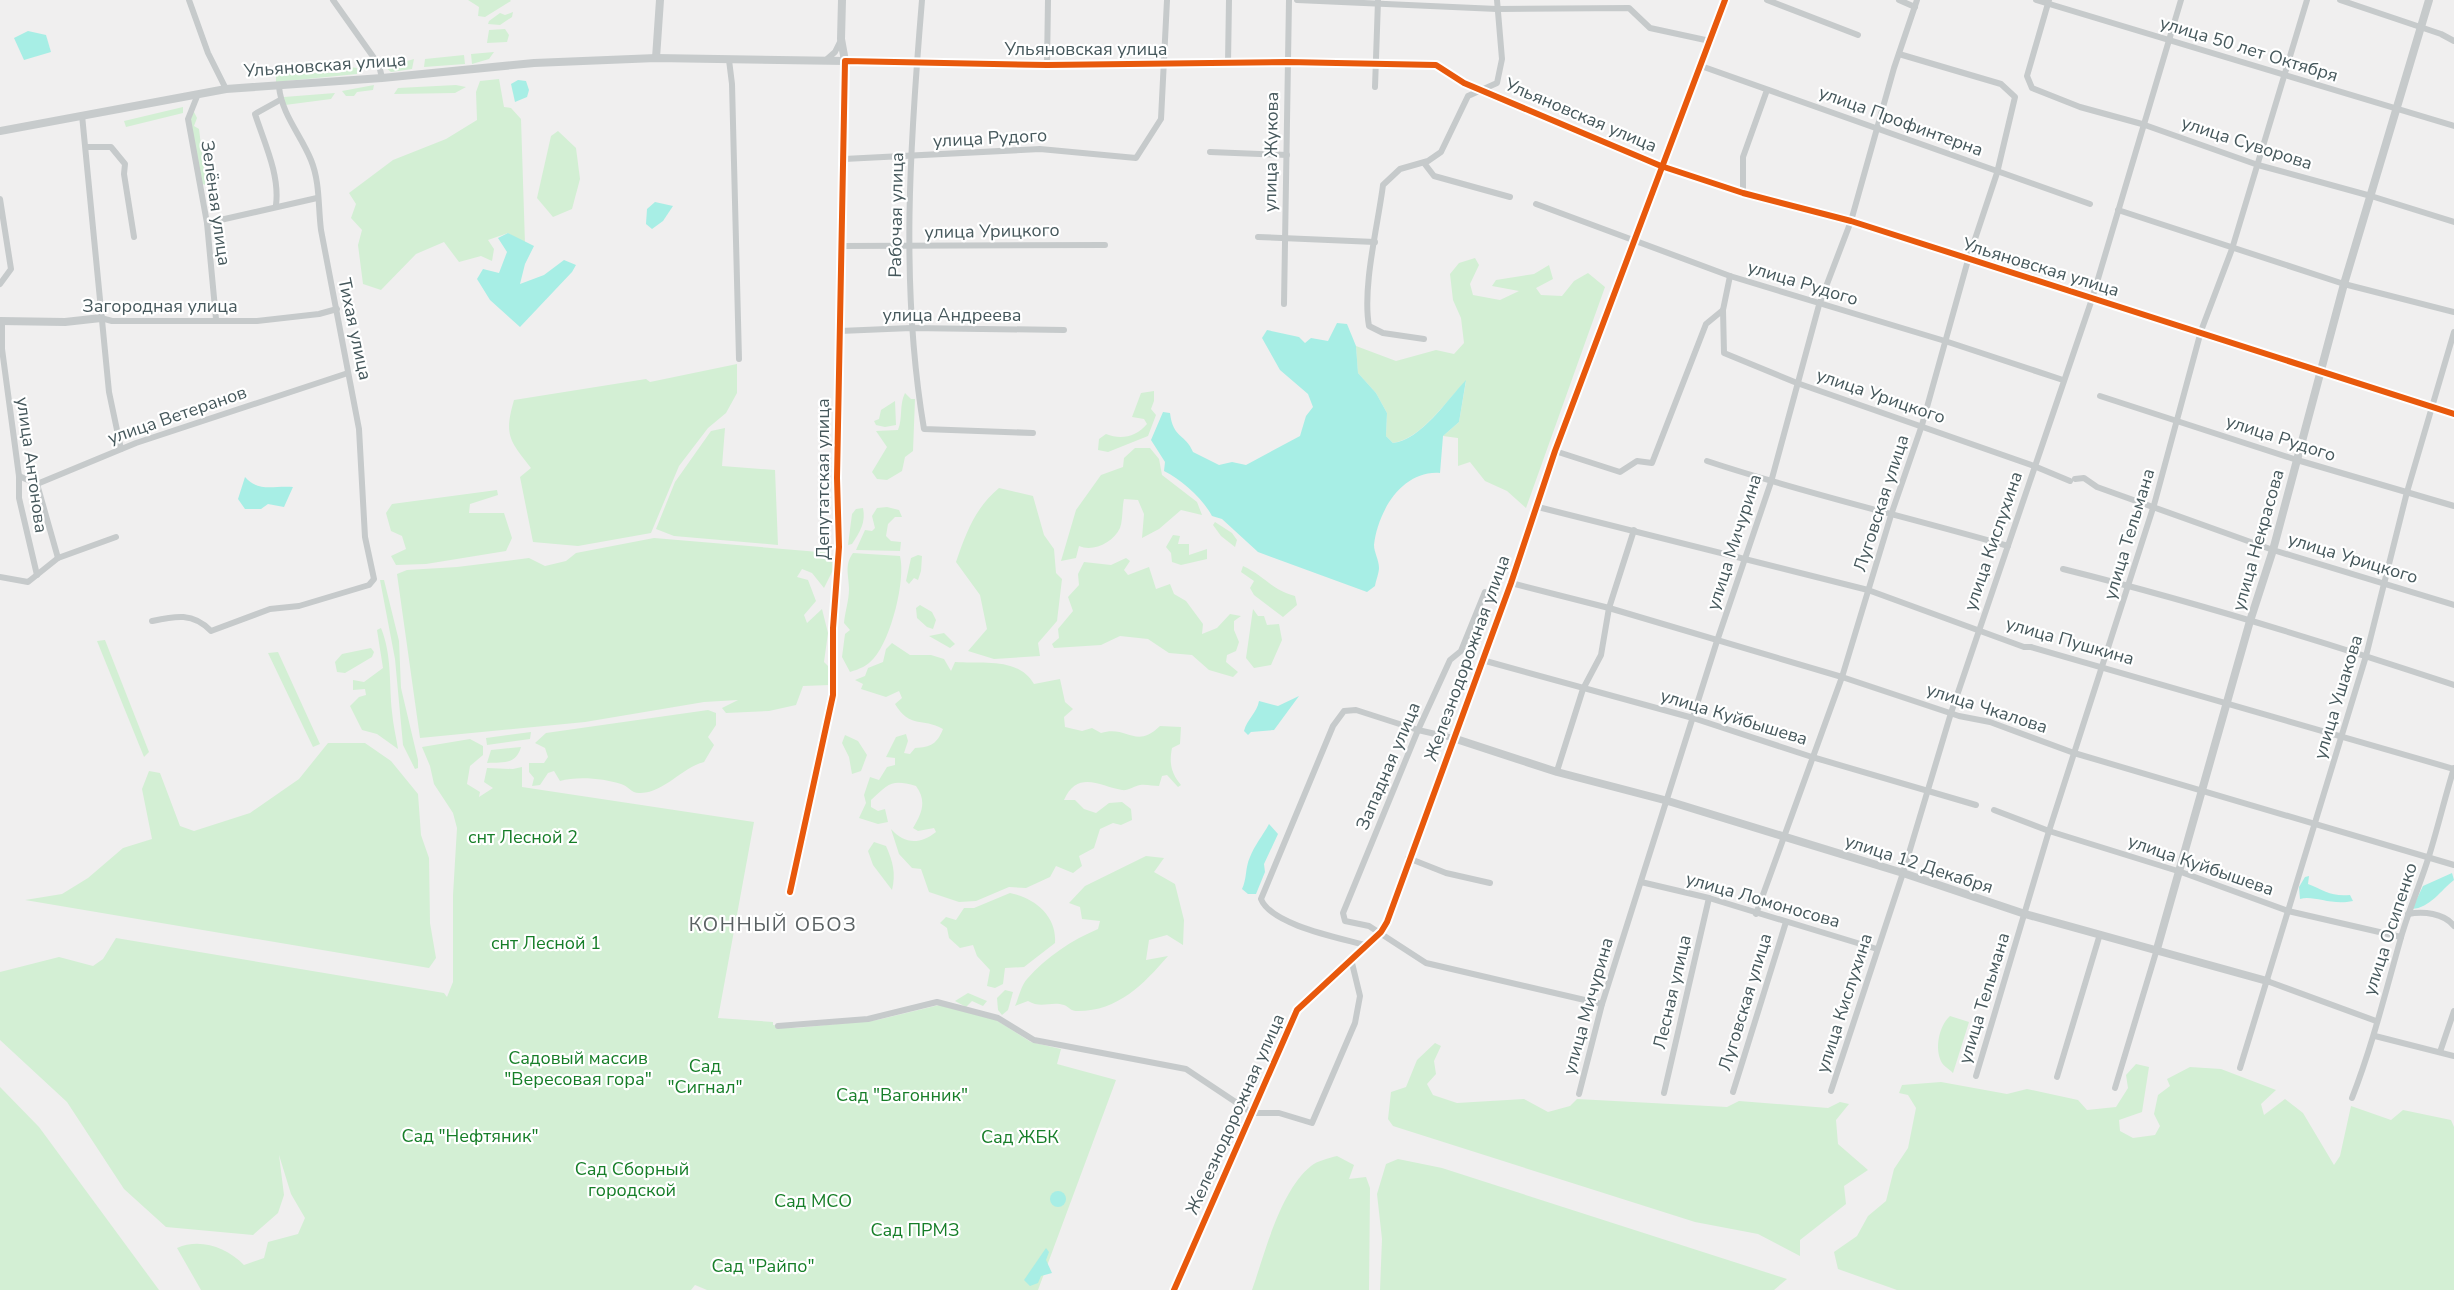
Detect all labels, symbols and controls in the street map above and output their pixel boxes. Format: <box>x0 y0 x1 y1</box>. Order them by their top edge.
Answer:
street label: улица 50 лет Октября <box>2157 10 2341 88</box>
street label: Ульяновская улица <box>1004 37 1167 61</box>
street label: Ульяновская улица <box>242 47 407 83</box>
street label: Ульяновская улица <box>1500 72 1661 158</box>
street label: улица Профинтерна <box>1815 80 1987 162</box>
street label: улица Жукова <box>1258 92 1284 212</box>
street label: улица Суворова <box>2178 110 2316 176</box>
street label: улица Рудого <box>932 123 1048 153</box>
street label: Зелёная улица <box>195 139 237 267</box>
street label: Рабочая улица <box>883 152 909 278</box>
street label: улица Урицкого <box>924 218 1060 244</box>
street label: Ульяновская улица <box>1959 231 2122 302</box>
street label: улица Рудого <box>1745 255 1861 311</box>
street label: Тихая улица <box>332 276 378 382</box>
street label: Загородная улица <box>82 294 238 318</box>
street label: улица Андреева <box>883 303 1021 327</box>
street label: улица Урицкого <box>1813 363 1949 429</box>
street label: улица Ветеранов <box>104 380 250 450</box>
street label: улица Антонова <box>11 396 53 534</box>
street label: Депутатская улица <box>811 398 835 560</box>
street label: улица Рудого <box>2223 409 2339 467</box>
street label: Луговская улица <box>1848 431 1914 575</box>
street label: улица Тельмана <box>2098 466 2160 602</box>
street label: улица Некрасова <box>2226 466 2290 614</box>
street label: улица Кислухина <box>1958 468 2028 614</box>
street label: улица Мичурина <box>1701 471 1767 613</box>
street label: улица Урицкого <box>2285 527 2421 589</box>
street label: Железнодорожная улица <box>1419 552 1515 764</box>
street label: улица Пушкина <box>2003 611 2137 671</box>
street label: улица Ушакова <box>2308 632 2368 762</box>
street label: улица Чкалова <box>1923 677 2051 739</box>
street label: улица Куйбышева <box>1657 683 1811 751</box>
street label: Западная улица <box>1350 698 1426 834</box>
park label: снт Лесной 2 <box>468 825 578 849</box>
street label: улица 12 Декабря <box>1842 829 1996 899</box>
street label: улица Куйбышева <box>2125 829 2277 901</box>
street label: улица Осипенко <box>2357 860 2423 998</box>
street label: улица Ломоносова <box>1683 866 1843 934</box>
district label: КОННЫЙ ОБОЗ <box>689 911 857 938</box>
street label: Луговская улица <box>1713 930 1777 1074</box>
street label: улица Кислухина <box>1810 930 1878 1076</box>
street label: улица Тельмана <box>1953 930 2015 1066</box>
park label: снт Лесной 1 <box>491 931 601 955</box>
street label: Лесная улица <box>1647 933 1697 1051</box>
street label: улица Мичурина <box>1557 935 1619 1077</box>
street label: Железнодорожная улица <box>1180 1010 1290 1218</box>
park label: Садовый массив "Вересовая гора" <box>504 1046 652 1091</box>
park label: Сад "Сигнал" <box>667 1054 743 1099</box>
park label: Сад "Вагонник" <box>836 1083 968 1107</box>
park label: Сад "Нефтяник" <box>402 1124 539 1148</box>
park label: Сад ЖБК <box>981 1125 1059 1149</box>
park label: Сад Сборный городской <box>575 1157 689 1202</box>
park label: Сад МСО <box>774 1189 852 1213</box>
park label: Сад ПРМЗ <box>871 1218 959 1242</box>
park label: Сад "Райпо" <box>711 1254 815 1278</box>

